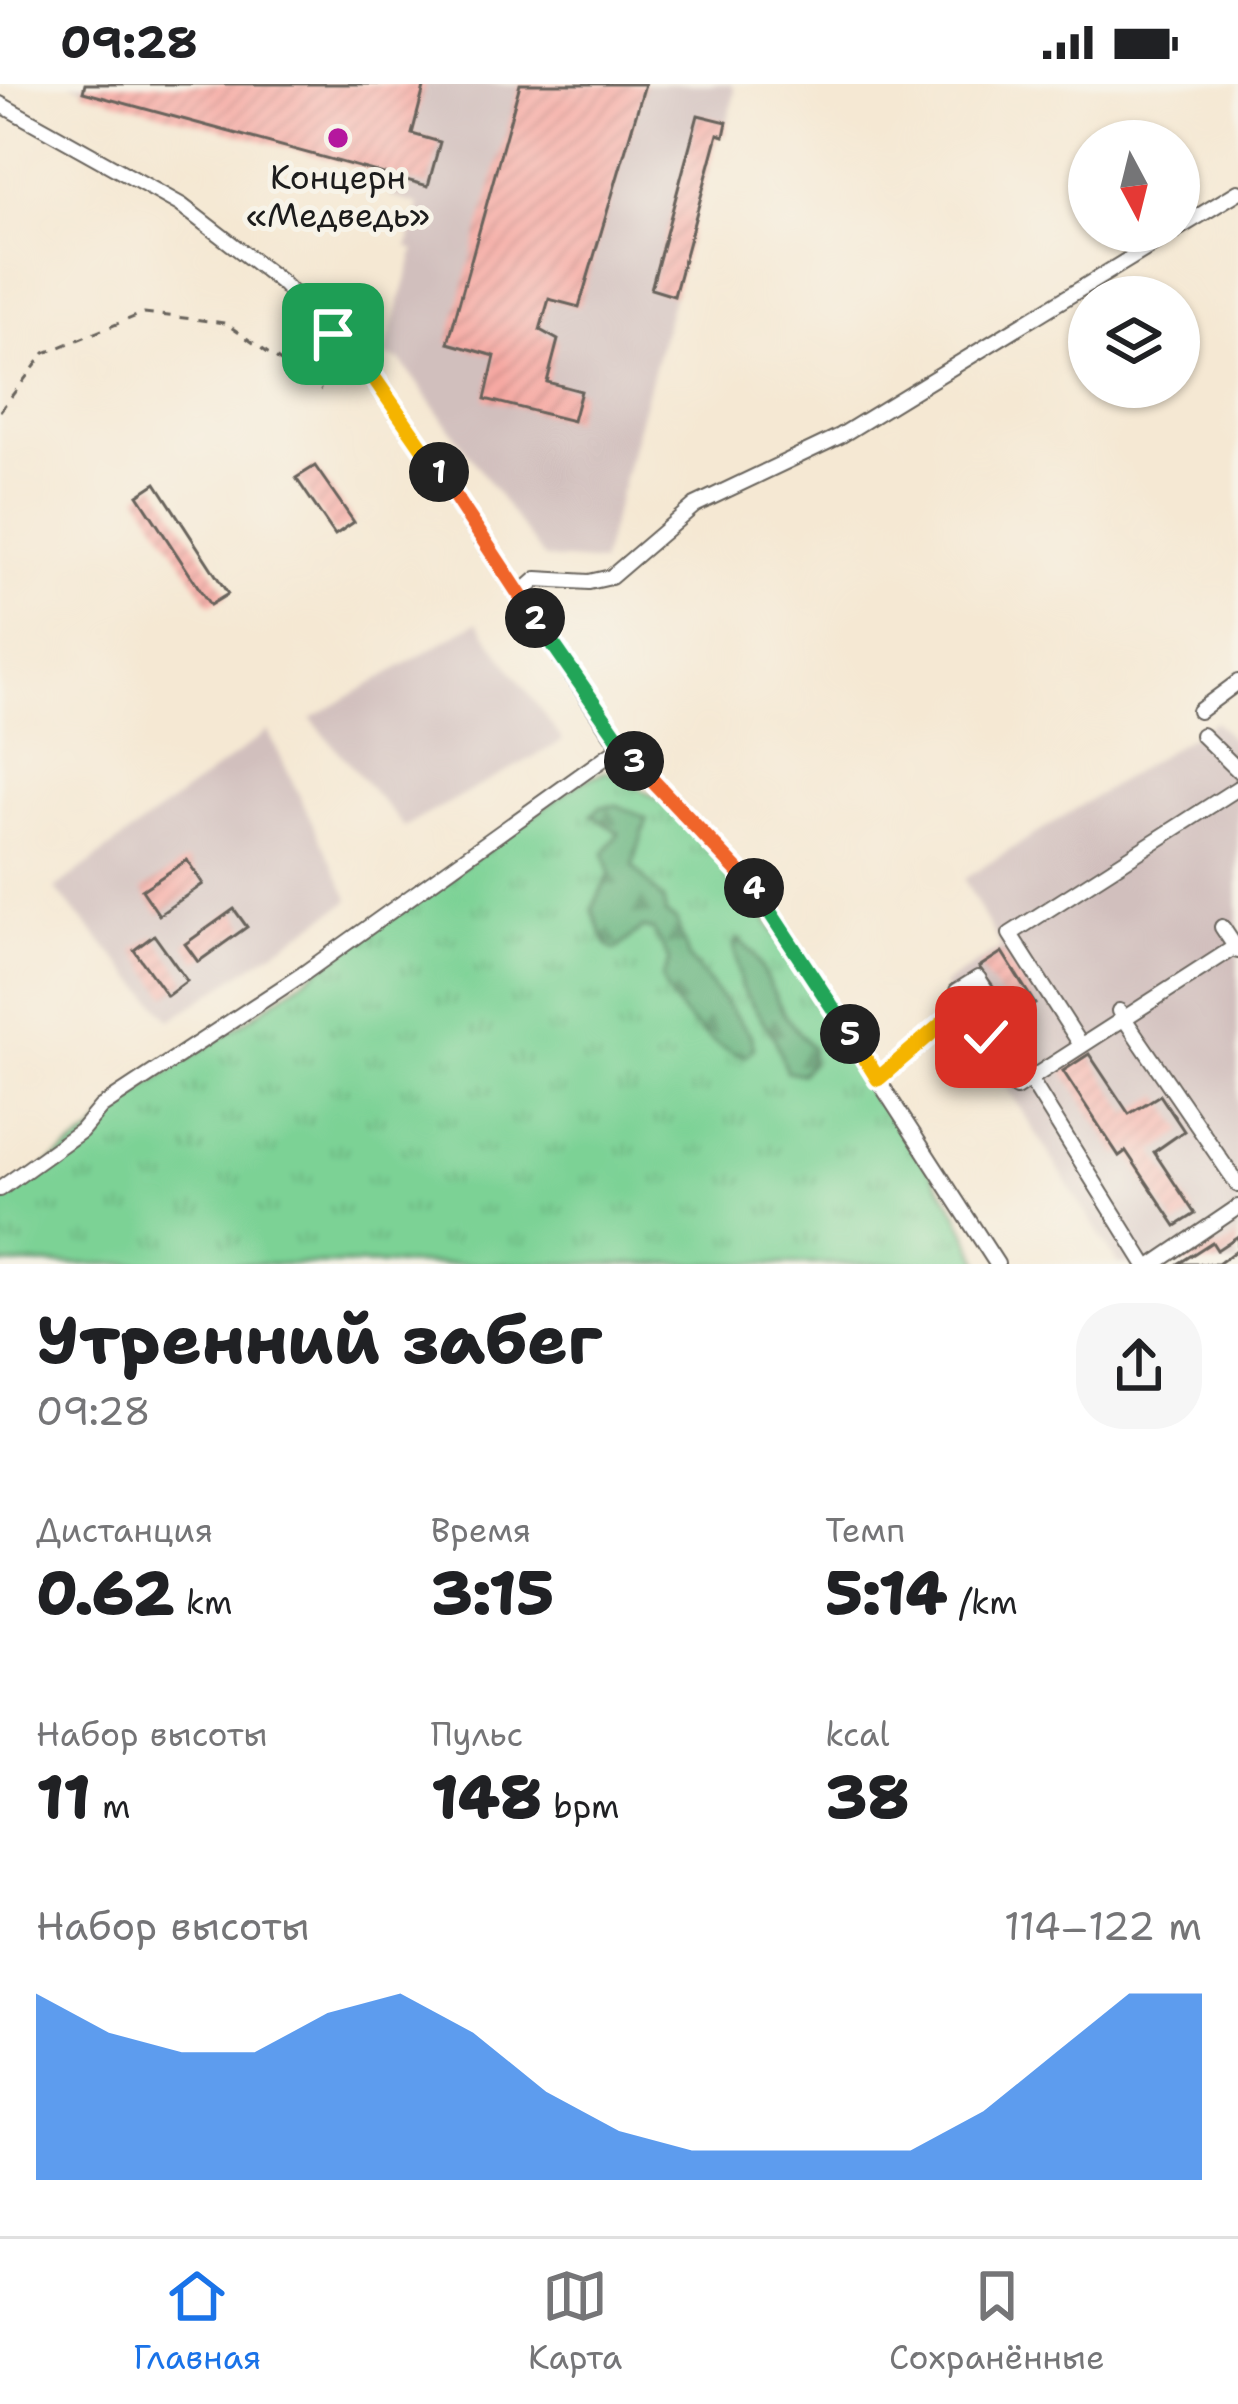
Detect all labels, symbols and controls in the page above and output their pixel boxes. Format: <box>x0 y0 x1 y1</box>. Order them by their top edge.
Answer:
text: 09:28 <box>60 12 198 72</box>
north arrow <box>1068 120 1200 252</box>
map controls <box>1068 120 1200 408</box>
marker: Концерн «Медведь» <box>325 125 351 151</box>
place label: Концерн «Медведь» <box>246 155 430 238</box>
button: layers <box>1068 276 1200 408</box>
pin <box>282 283 384 385</box>
icon: arrive <box>300 301 366 367</box>
pin: 1 <box>409 442 469 502</box>
text: 1 <box>431 449 447 494</box>
pin: 2 <box>505 588 565 648</box>
text: 2 <box>523 595 547 640</box>
pin: 3 <box>604 731 664 791</box>
text: 3 <box>622 738 646 783</box>
pin: 4 <box>724 858 784 918</box>
text: 4 <box>742 865 766 910</box>
pin <box>935 986 1037 1088</box>
pin: 5 <box>820 1004 880 1064</box>
icon: check <box>953 1004 1019 1070</box>
text: 5 <box>840 1011 860 1056</box>
text: Утренний забег <box>36 1296 602 1384</box>
button: share <box>1076 1303 1202 1429</box>
text: 09:28 <box>36 1385 151 1437</box>
text: Дистанция <box>36 1508 213 1553</box>
text: Время <box>431 1508 531 1553</box>
text: Темп <box>825 1508 905 1553</box>
text: 0.62 <box>36 1553 175 1633</box>
text: 3:15 <box>431 1553 554 1633</box>
text: 5:14 <box>825 1553 948 1633</box>
text: km <box>175 1580 233 1625</box>
text: /km <box>948 1580 1018 1625</box>
text: Набор высоты <box>36 1712 268 1757</box>
text: Пульс <box>431 1712 523 1757</box>
text: kcal <box>825 1712 889 1757</box>
text: 11 <box>36 1757 91 1837</box>
text: 148 <box>431 1757 542 1837</box>
text: 38 <box>825 1757 909 1837</box>
text: m <box>91 1784 130 1829</box>
text: bpm <box>542 1784 620 1829</box>
text: Набор высоты <box>36 1900 310 1952</box>
text: 114–122 m <box>1004 1900 1202 1952</box>
tab: Главная <box>133 2263 261 2380</box>
tab: Карта <box>528 2263 622 2380</box>
tab: Сохранённые <box>889 2263 1105 2380</box>

